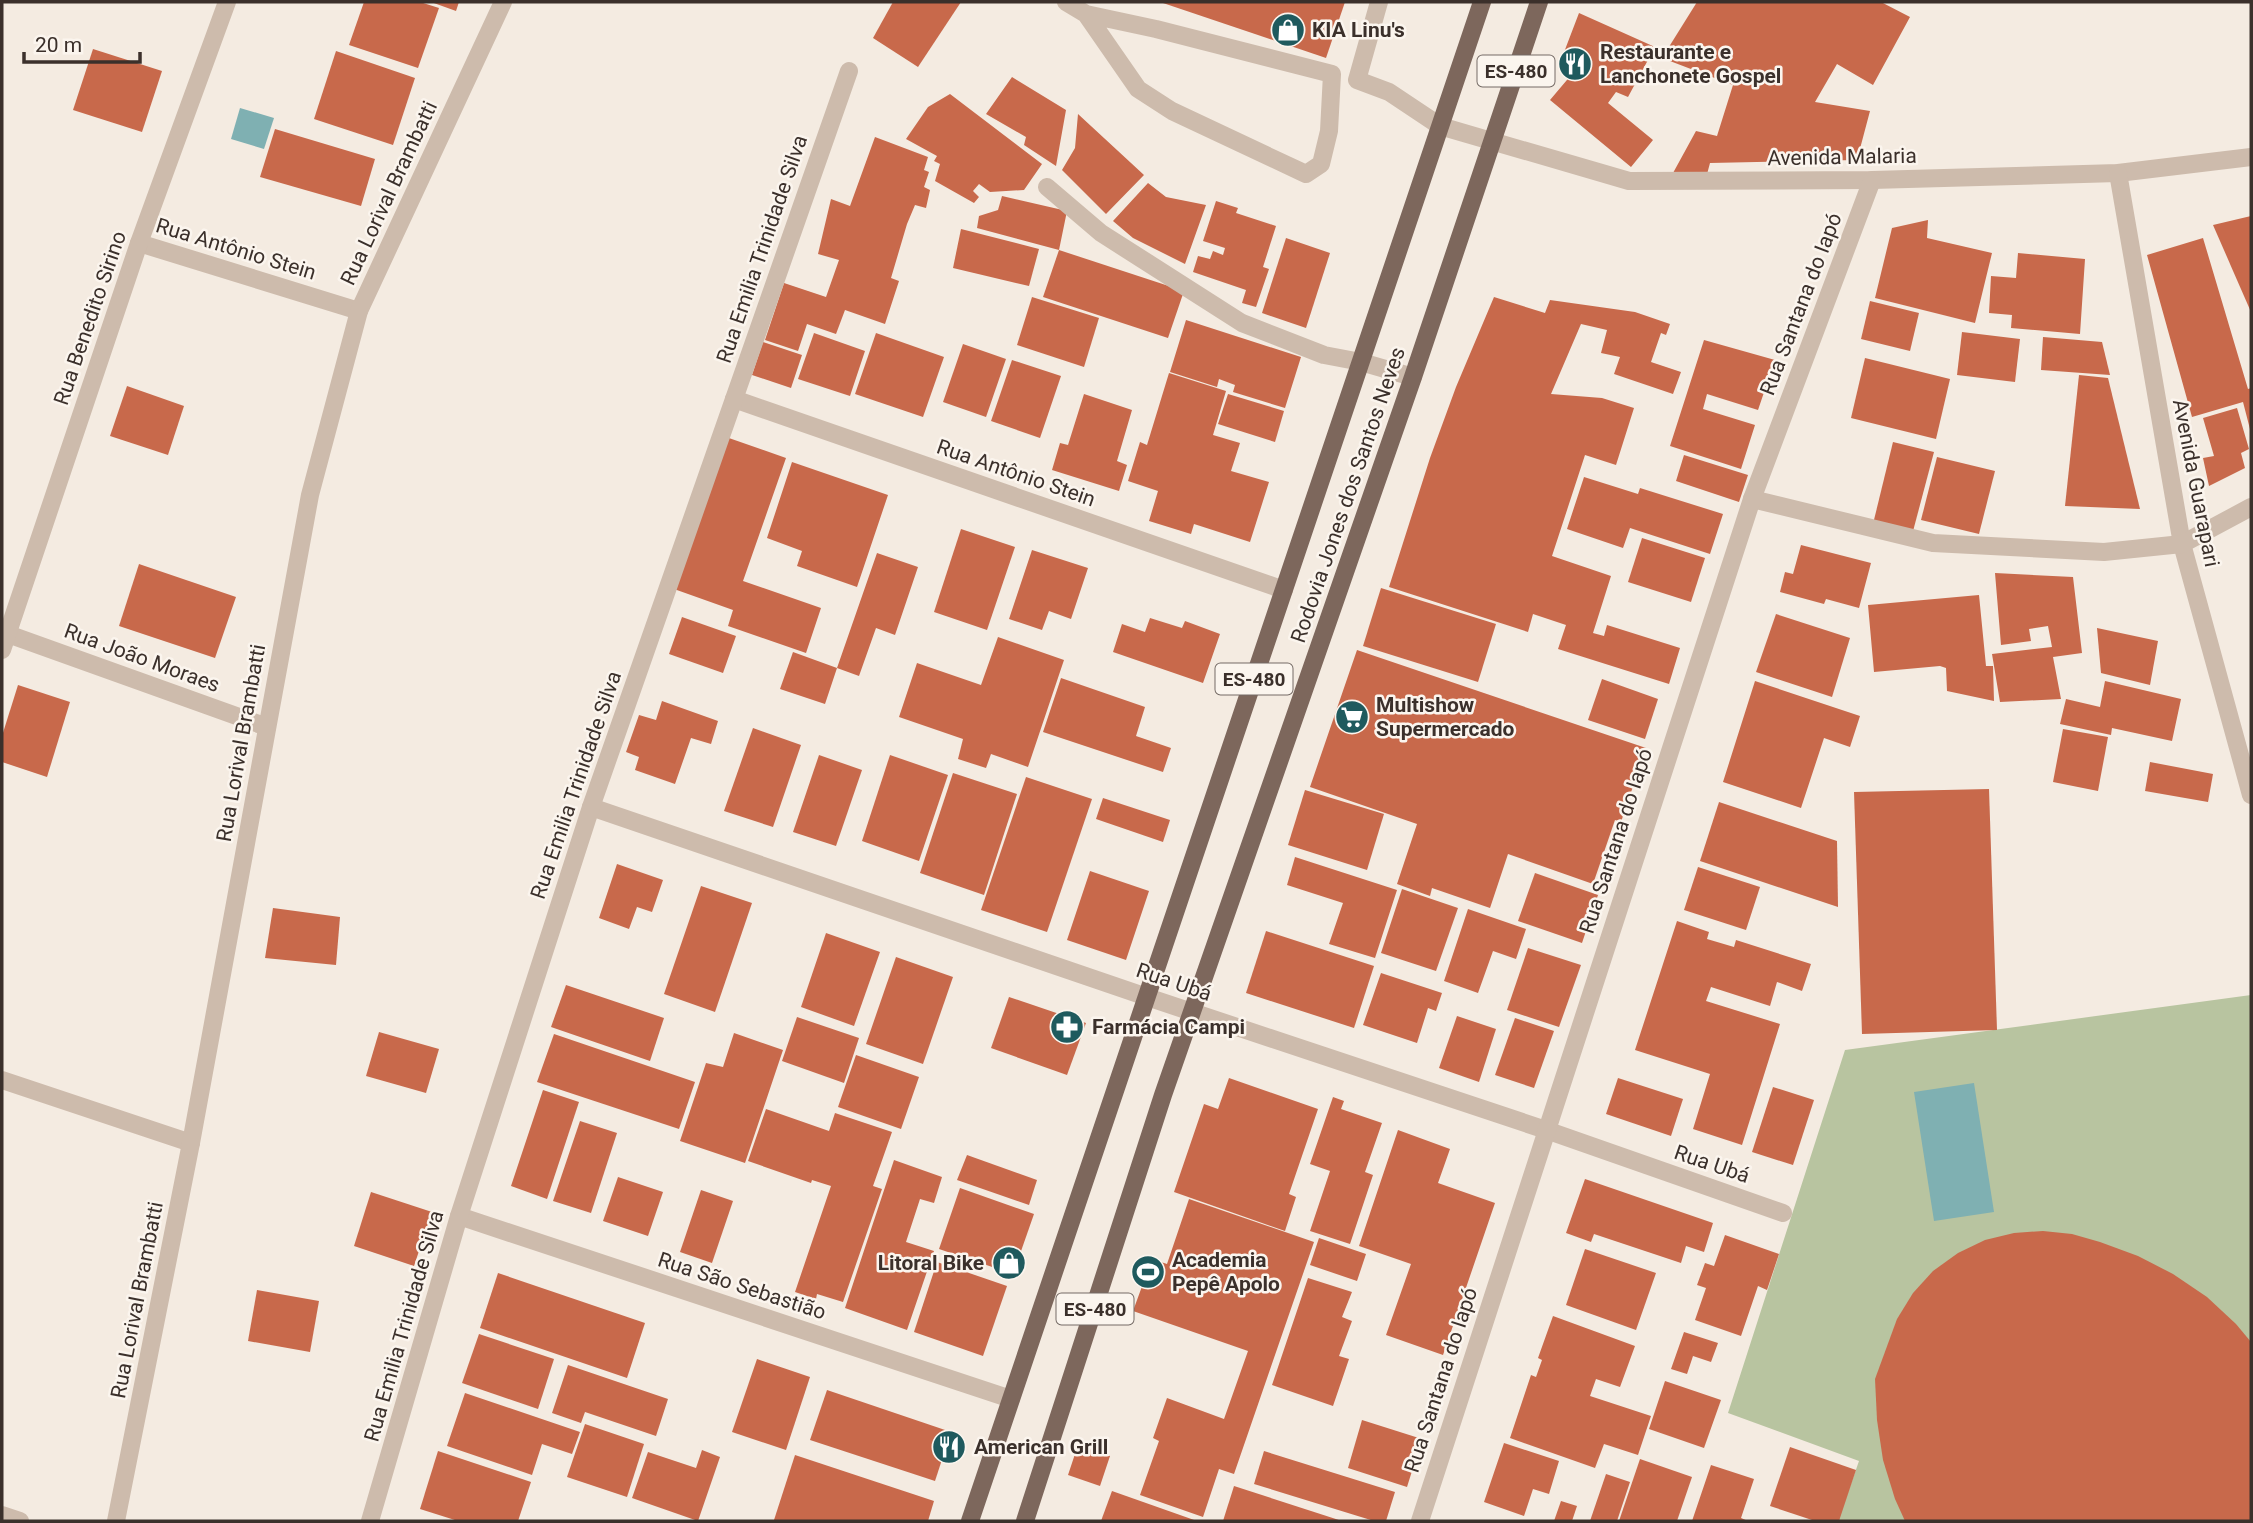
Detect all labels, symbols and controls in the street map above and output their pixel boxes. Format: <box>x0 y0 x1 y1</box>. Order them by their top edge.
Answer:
shop icon: KIA Linu's <box>1269 11 1307 49</box>
place label: KIA Linu's <box>1312 18 1405 42</box>
scale bar <box>24 21 140 65</box>
text: 20 m <box>35 33 82 57</box>
place label: Restaurante e Lanchonete Gospel <box>1600 40 1781 88</box>
restaurant icon: Restaurante e Lanchonete Gospel <box>1556 45 1594 83</box>
road number: ES-480 <box>1478 55 1554 86</box>
street label: Rua Lorival Brambatti <box>336 97 442 289</box>
street label: Rua Emilia Trinidade Silva <box>712 132 812 366</box>
street label: Avenida Malaria <box>1767 144 1917 170</box>
street label: Rua Santana do Iapó <box>1755 210 1847 398</box>
street label: Rua Antônio Stein <box>153 213 319 285</box>
street label: Rua Benedito Sirino <box>49 228 131 408</box>
street label: Rodovia Jones dos Santos Neves <box>1286 344 1410 646</box>
street label: Avenida Guarapari <box>2168 397 2224 569</box>
street label: Rua Antônio Stein <box>934 435 1098 511</box>
street label: Rua João Moraes <box>61 619 223 697</box>
street label: Rua Lorival Brambatti <box>212 642 270 844</box>
road number: ES-480 <box>1216 664 1292 694</box>
street label: Rua Emilia Trinidade Silva <box>526 668 626 902</box>
place label: Multishow Supermercado <box>1376 693 1515 741</box>
supermarket icon: Multishow Supermercado <box>1333 698 1371 736</box>
street label: Rua Santana do Iapó <box>1575 745 1657 937</box>
street label: Rua Ubá <box>1133 958 1215 1006</box>
pharmacy icon: Farmácia Campi <box>1048 1008 1086 1046</box>
place label: Farmácia Campi <box>1092 1015 1245 1039</box>
street label: Rua Ubá <box>1671 1140 1753 1188</box>
street label: Rua Lorival Brambatti <box>106 1199 168 1401</box>
street label: Rua Emilia Trinidade Silva <box>359 1208 449 1444</box>
shop icon: Litoral Bike <box>990 1244 1028 1282</box>
street label: Rua São Sebastião <box>655 1248 829 1324</box>
place label: Academia Pepê Apolo <box>1172 1248 1280 1296</box>
place label: Litoral Bike <box>878 1251 984 1275</box>
sports icon: Academia Pepê Apolo <box>1129 1253 1167 1291</box>
street label: Rua Santana do Iapó <box>1400 1284 1482 1476</box>
road number: ES-480 <box>1056 1294 1134 1324</box>
restaurant icon: American Grill <box>930 1428 968 1466</box>
place label: American Grill <box>974 1435 1108 1459</box>

